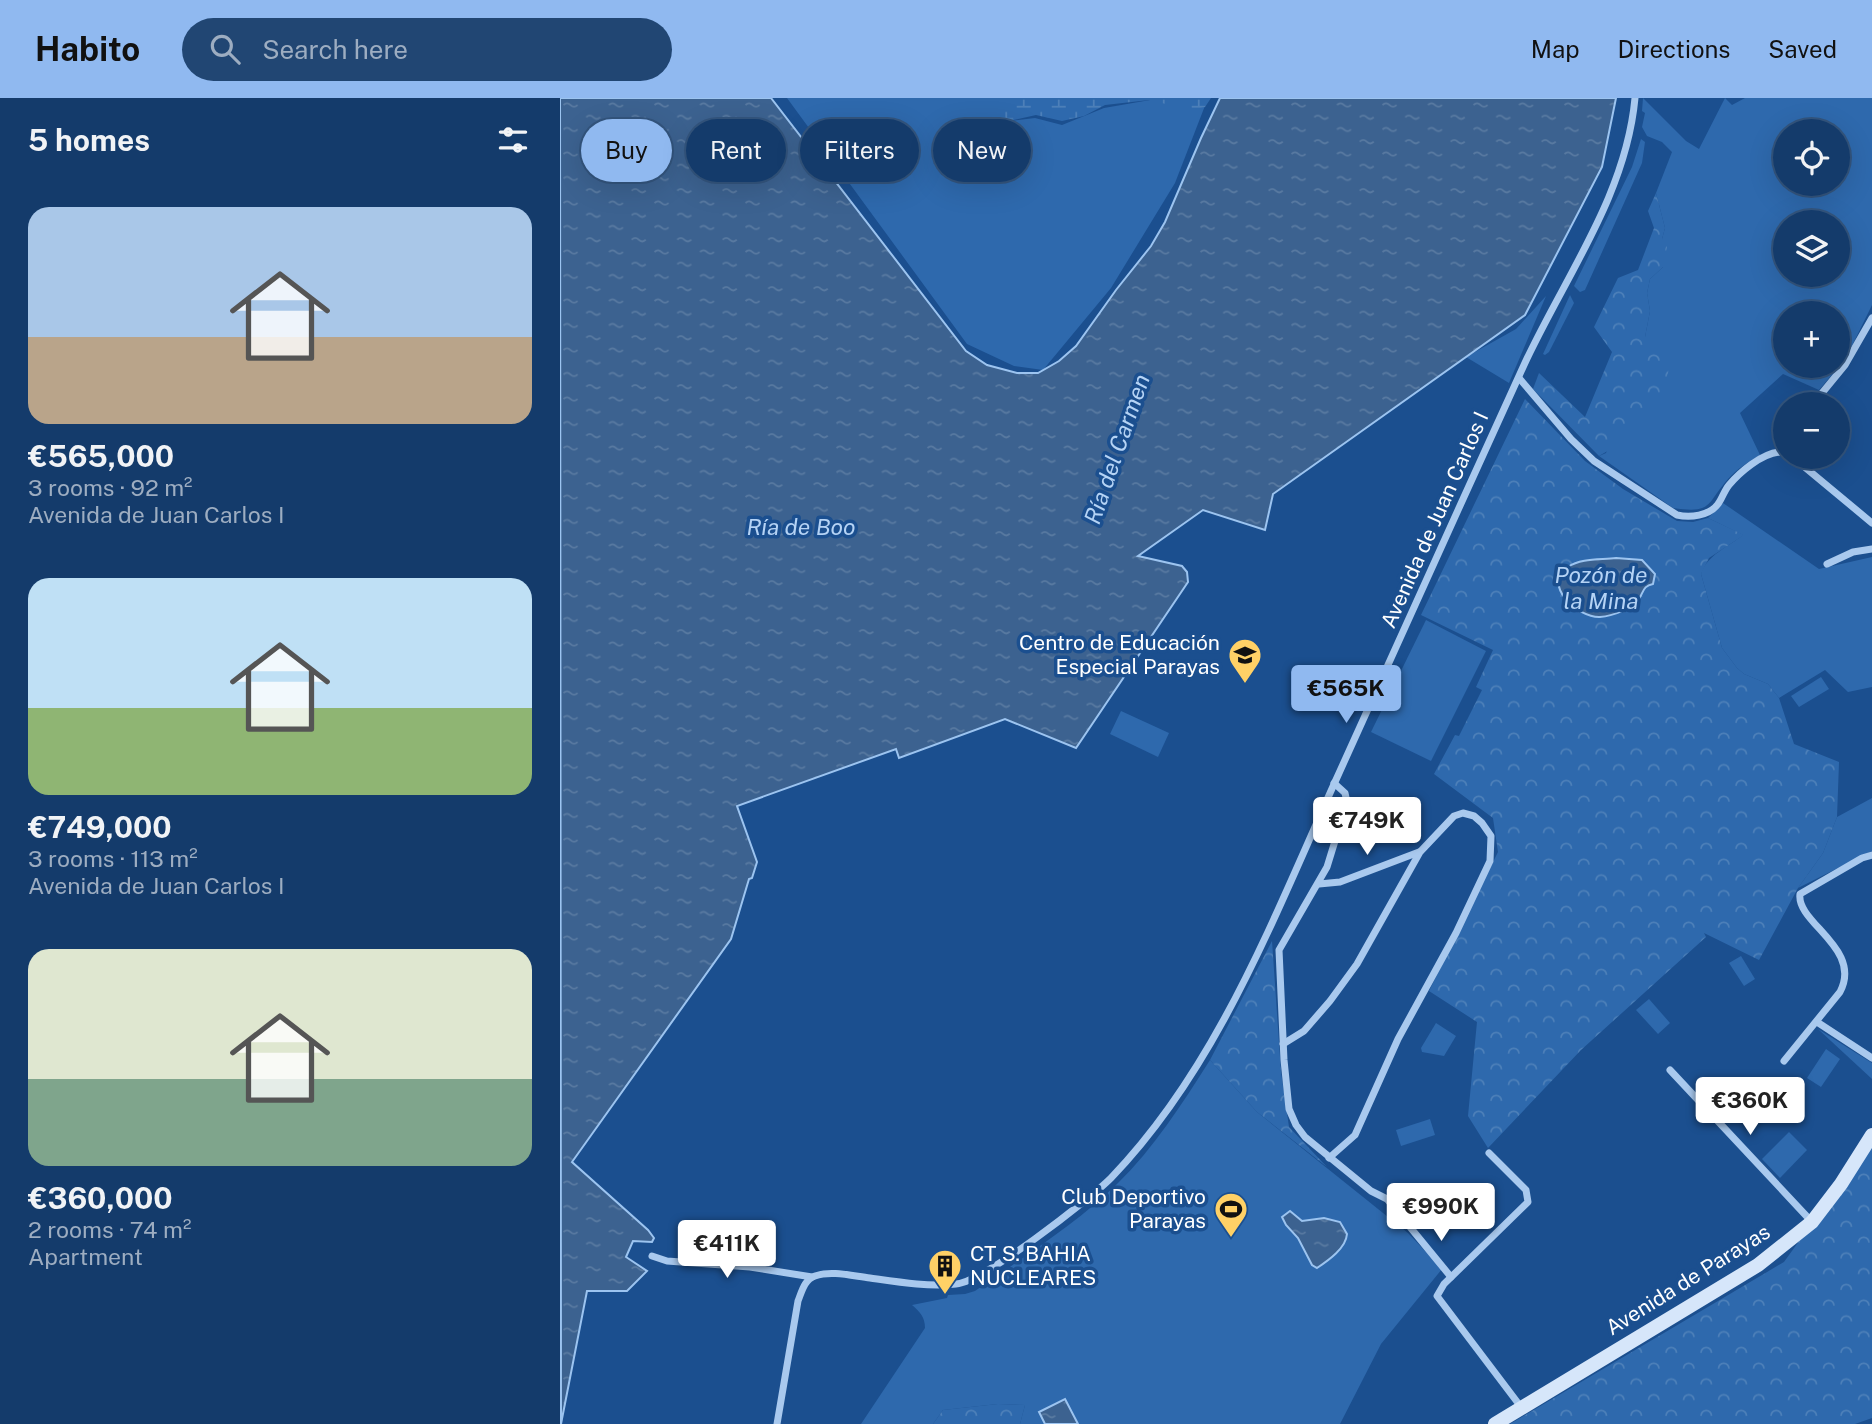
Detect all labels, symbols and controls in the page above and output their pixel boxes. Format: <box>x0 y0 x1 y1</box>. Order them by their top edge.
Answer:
search box <box>182 18 672 81</box>
text: Habito <box>35 30 140 68</box>
icon: search <box>206 30 244 68</box>
text: Search here <box>262 34 408 65</box>
text: Map <box>1531 35 1580 63</box>
text: Directions <box>1618 35 1730 63</box>
text: Saved <box>1768 35 1837 63</box>
chip: Buy <box>581 119 672 182</box>
chip: Rent <box>686 119 786 182</box>
chip: Filters <box>800 119 919 182</box>
chip: New <box>933 119 1031 182</box>
map controls <box>1773 119 1850 469</box>
button: locate <box>1773 119 1850 196</box>
icon: filters <box>494 121 532 159</box>
text: 5 homes <box>28 122 150 158</box>
button: layers <box>1773 210 1850 287</box>
icon: home <box>217 253 343 379</box>
button: + <box>1773 301 1850 378</box>
water label: Ría del Carmen <box>1078 370 1155 527</box>
button: − <box>1773 392 1850 469</box>
street label: Avenida de Juan Carlos I <box>1376 408 1494 632</box>
text: €565,000 <box>28 438 174 474</box>
text: 3 rooms · 92 m² <box>28 474 193 501</box>
text: Avenida de Juan Carlos I <box>28 501 284 528</box>
water label: Ría de Boo <box>746 513 856 540</box>
water label: Pozón de la Mina <box>1554 561 1648 614</box>
icon: home <box>217 624 343 750</box>
place label: Centro de Educación Especial Parayas <box>1019 630 1220 679</box>
school or university icon: Centro de Educación Especial Parayas <box>1226 636 1264 685</box>
pin: €565K <box>1297 666 1395 725</box>
text: €565K <box>1307 674 1385 701</box>
pin: €749K <box>1318 798 1416 857</box>
text: €749K <box>1329 806 1405 833</box>
text: €749,000 <box>28 809 172 845</box>
text: 3 rooms · 113 m² <box>28 845 198 872</box>
text: Avenida de Juan Carlos I <box>28 872 284 899</box>
icon: home <box>217 995 343 1121</box>
pin: €360K <box>1701 1077 1799 1137</box>
text: €360K <box>1712 1086 1788 1113</box>
text: €360,000 <box>28 1180 173 1216</box>
place label: Club Deportivo Parayas <box>1061 1184 1206 1233</box>
pin: €990K <box>1392 1184 1490 1243</box>
sports icon: Club Deportivo Parayas <box>1212 1190 1250 1239</box>
text: €990K <box>1403 1192 1479 1219</box>
text: 2 rooms · 74 m² <box>28 1216 191 1243</box>
street label: Avenida de Parayas <box>1601 1219 1774 1340</box>
pin: €411K <box>678 1220 776 1280</box>
text: €411K <box>694 1229 760 1256</box>
place label: CT S. BAHIA NUCLEARES <box>970 1241 1096 1290</box>
text: Apartment <box>28 1243 143 1270</box>
building icon: CT S. BAHIA NUCLEARES <box>926 1247 964 1296</box>

